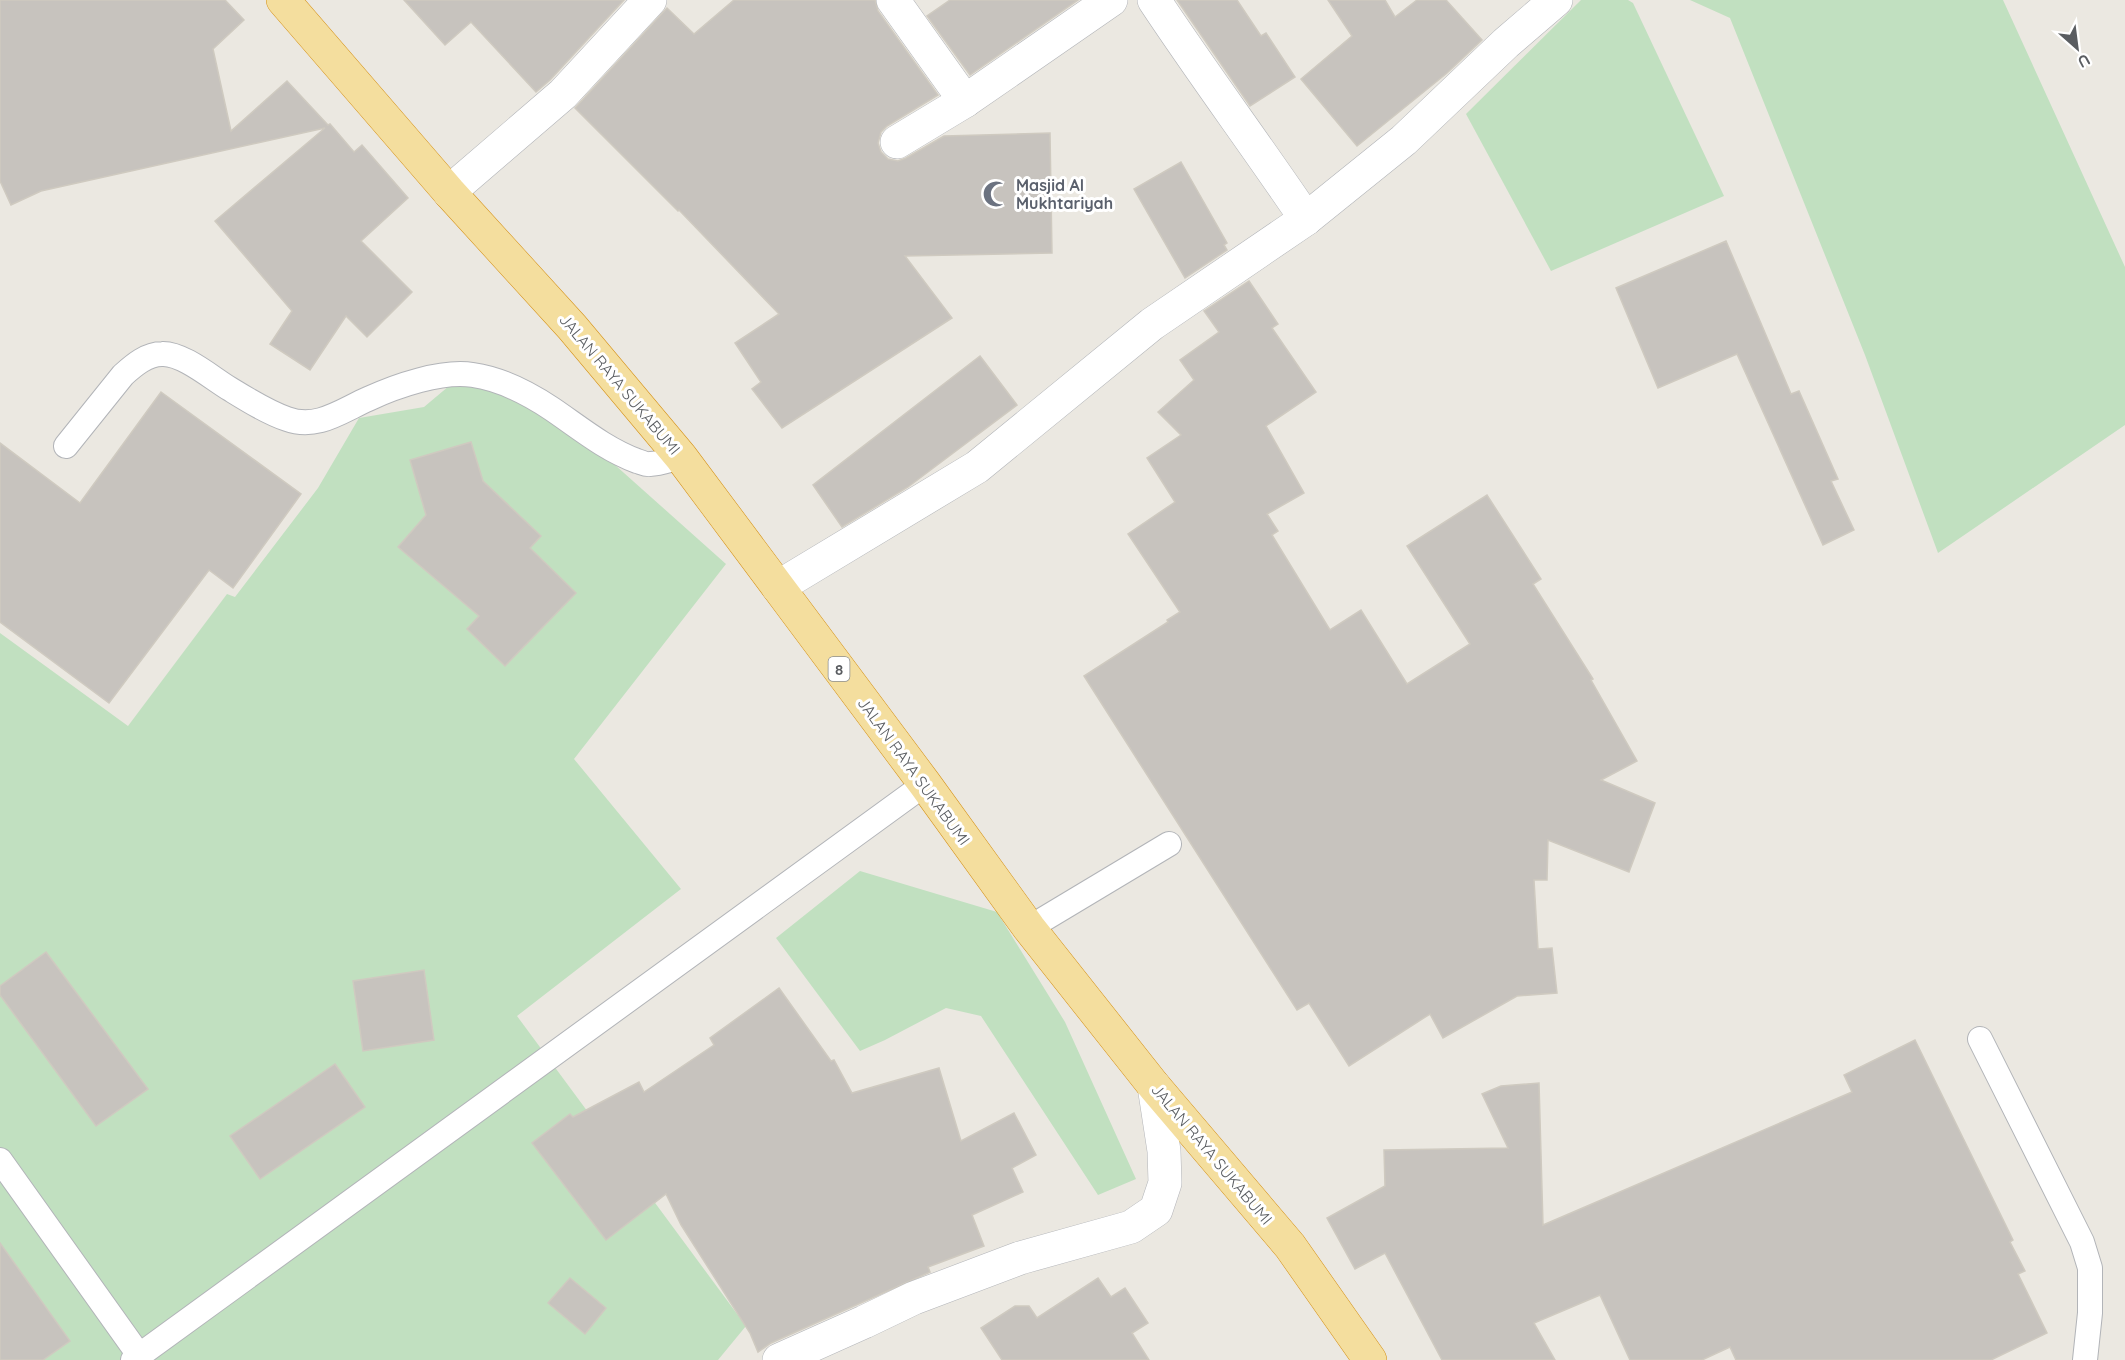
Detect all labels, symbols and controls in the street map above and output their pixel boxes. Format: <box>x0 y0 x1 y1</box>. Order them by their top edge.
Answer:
north arrow <box>2047 18 2107 78</box>
text: U <box>2074 50 2094 73</box>
place label: Masjid Al Mukhtariyah <box>1016 175 1113 213</box>
mosque icon: Masjid Al Mukhtariyah <box>981 179 1011 209</box>
street label: JALAN RAYA SUKABUMI <box>555 309 685 459</box>
road number: 8 <box>828 657 850 681</box>
street label: JALAN RAYA SUKABUMI <box>854 693 974 849</box>
street label: JALAN RAYA SUKABUMI <box>1147 1079 1277 1229</box>

